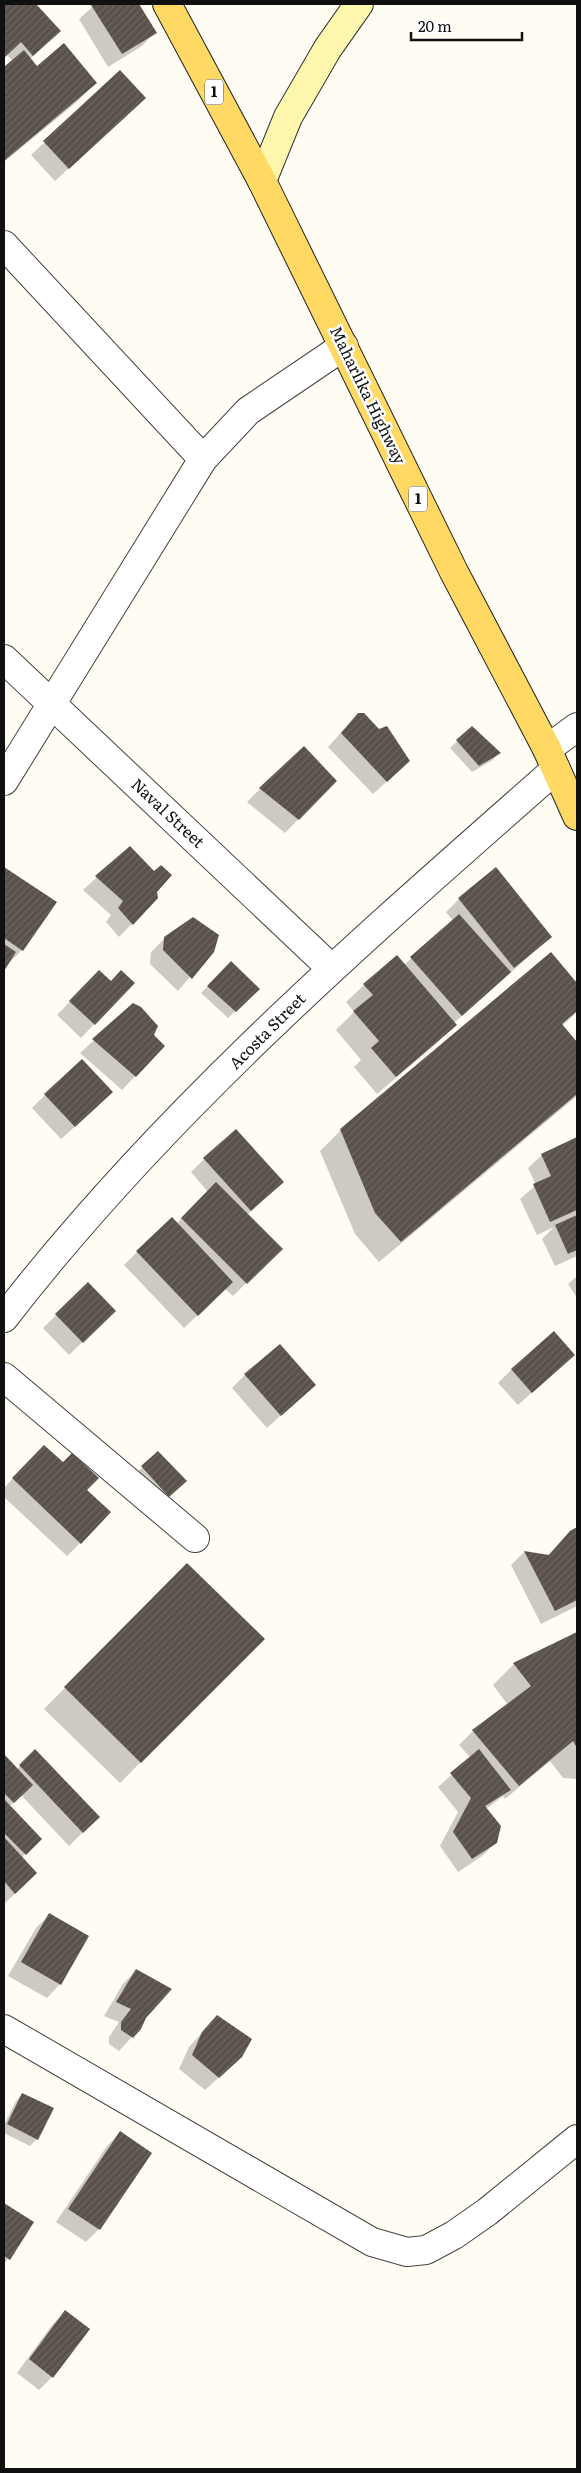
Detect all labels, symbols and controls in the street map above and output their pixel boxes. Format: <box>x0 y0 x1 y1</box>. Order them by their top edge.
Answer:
scale bar <box>411 10 522 42</box>
text: 20 m <box>418 14 452 37</box>
road number: 1 <box>205 80 223 104</box>
street label: Maharlika Highway <box>325 321 413 468</box>
road number: 1 <box>409 486 427 512</box>
street label: Naval Street <box>127 772 211 853</box>
street label: Acosta Street <box>223 986 310 1074</box>

